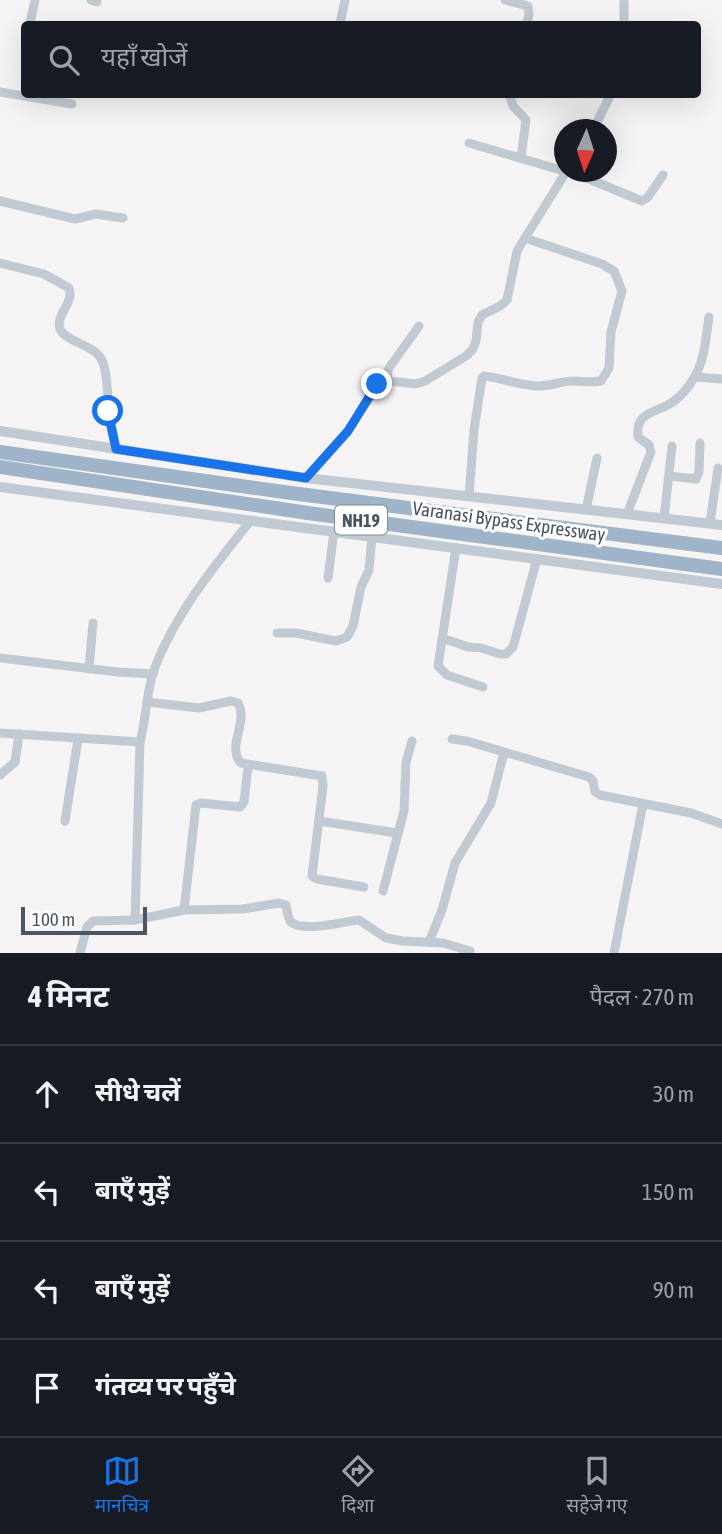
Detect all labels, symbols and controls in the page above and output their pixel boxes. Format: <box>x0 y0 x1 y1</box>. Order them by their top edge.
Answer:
search box <box>21 21 701 98</box>
icon: search <box>45 41 83 79</box>
text: यहाँ खोजें <box>101 42 187 72</box>
north arrow <box>554 119 617 182</box>
route end <box>361 368 392 399</box>
route start <box>92 395 123 426</box>
street label: Varanasi Bypass Expressway <box>411 497 607 545</box>
road number: NH19 <box>335 506 387 534</box>
scale bar <box>21 904 147 936</box>
text: 100 m <box>32 908 75 930</box>
text: 4 मिनट <box>28 979 109 1013</box>
text: पैदल · 270 m <box>590 984 694 1010</box>
icon: ahead <box>28 1075 66 1113</box>
text: सीधे चलें <box>95 1077 181 1107</box>
text: 30 m <box>653 1081 694 1107</box>
icon: left <box>28 1173 66 1211</box>
text: बाएँ मुड़ें <box>95 1175 170 1205</box>
text: 150 m <box>642 1179 694 1205</box>
icon: left <box>28 1271 66 1309</box>
text: बाएँ मुड़ें <box>95 1273 170 1303</box>
text: 90 m <box>653 1277 694 1303</box>
icon: arrive <box>28 1369 66 1407</box>
text: गंतव्य पर पहुँचे <box>95 1371 236 1401</box>
tab: मानचित्र <box>95 1452 149 1520</box>
tab: दिशा <box>339 1452 377 1520</box>
tab: सहेजे गए <box>566 1452 627 1520</box>

